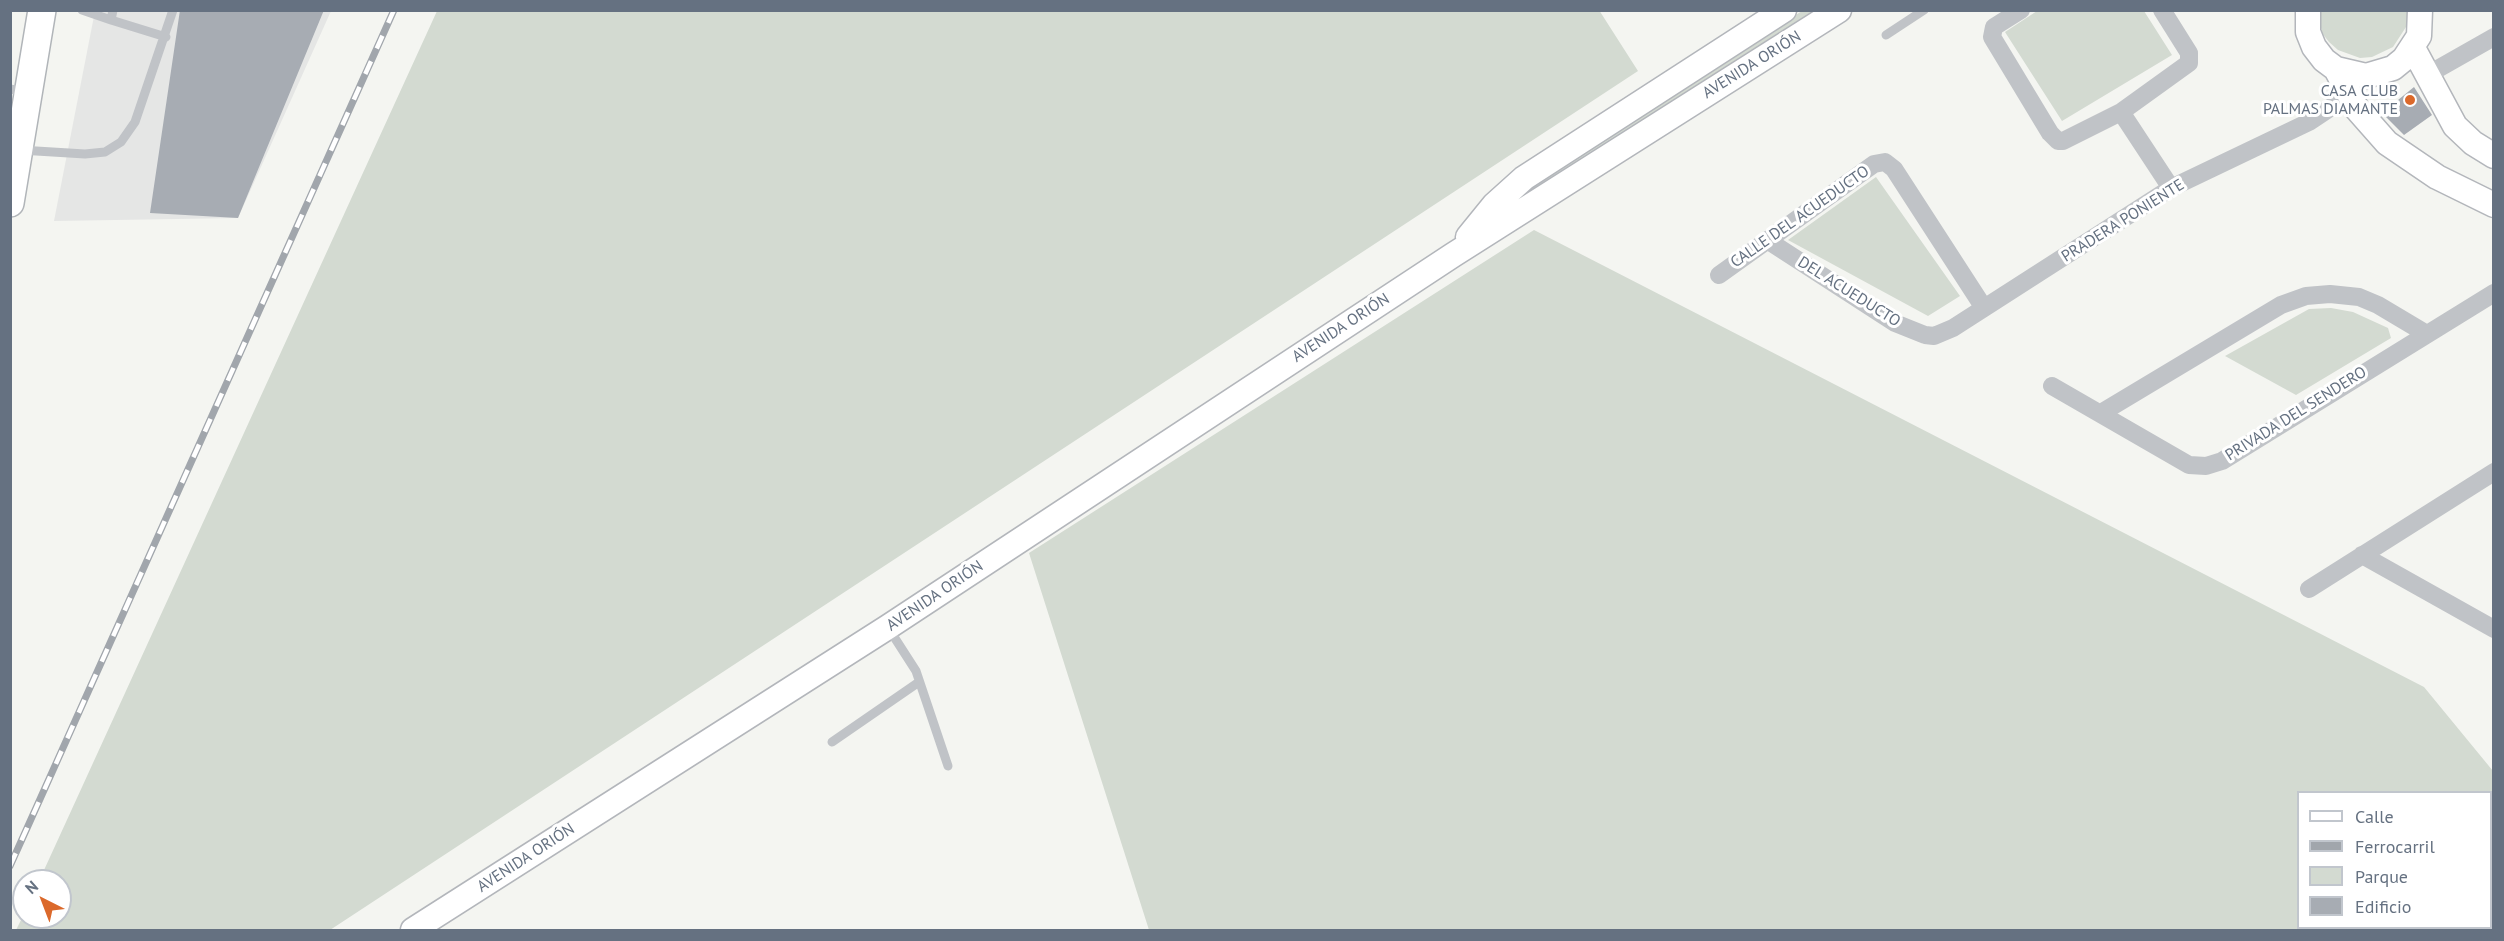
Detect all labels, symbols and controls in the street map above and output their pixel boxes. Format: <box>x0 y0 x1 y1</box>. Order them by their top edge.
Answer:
street label: AVENIDA ORIÓN <box>1699 27 1805 103</box>
place label: CASA CLUB PALMAS DIAMANTE <box>2263 81 2398 119</box>
marker: CASA CLUB PALMAS DIAMANTE <box>2403 93 2417 107</box>
street label: CALLE DEL ACUEDUCTO <box>1727 162 1873 272</box>
street label: PRADERA PONIENTE <box>2058 175 2188 267</box>
street label: DEL ACUEDUCTO <box>1794 253 1904 331</box>
street label: AVENIDA ORIÓN <box>1289 289 1393 367</box>
street label: PRIVADA DEL SENDERO <box>2222 363 2370 465</box>
street label: AVENIDA ORIÓN <box>883 557 987 635</box>
legend <box>2297 791 2492 929</box>
text: Calle <box>2355 805 2394 828</box>
street label: AVENIDA ORIÓN <box>474 819 578 897</box>
text: Ferrocarril <box>2355 835 2435 858</box>
text: Parque <box>2355 865 2408 888</box>
north arrow <box>12 869 72 929</box>
text: N <box>21 876 42 898</box>
text: Edificio <box>2355 895 2411 918</box>

